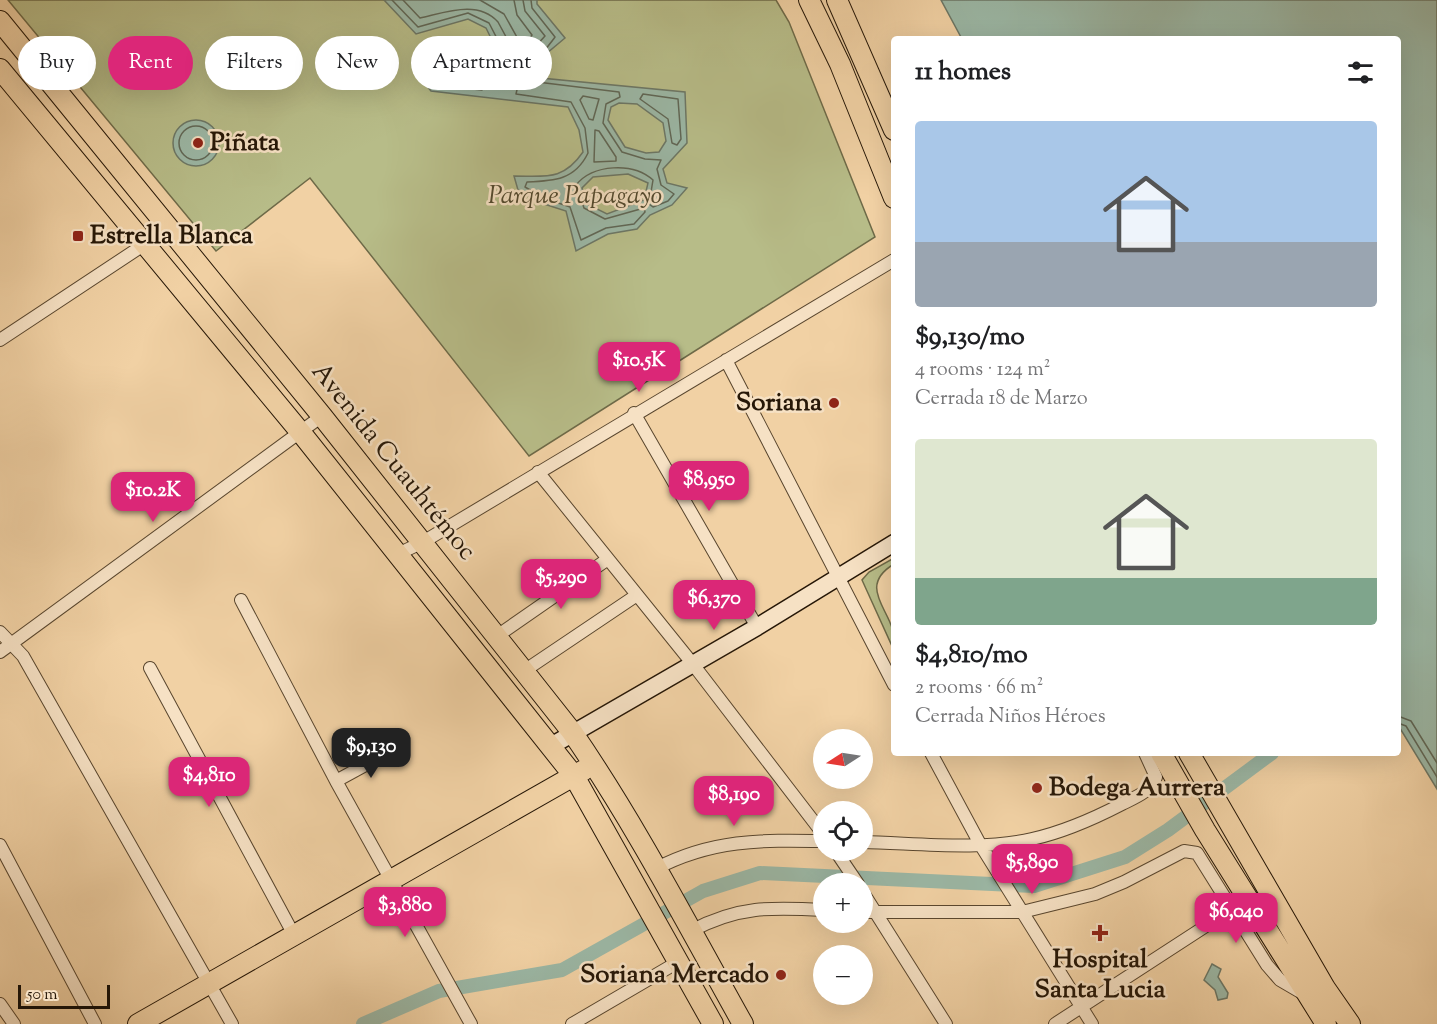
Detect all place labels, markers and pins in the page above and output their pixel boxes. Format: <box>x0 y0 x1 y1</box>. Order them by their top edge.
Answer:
place label: Piñata <box>210 125 280 162</box>
marker: Piñata <box>191 136 205 150</box>
place label: Estrella Blanca <box>90 218 253 255</box>
marker: Estrella Blanca <box>71 229 85 243</box>
pin: $10.5K <box>590 342 688 393</box>
place label: Soriana <box>736 385 822 422</box>
marker: Soriana <box>827 396 841 410</box>
pin: $8,950 <box>660 461 758 512</box>
pin: $10.2K <box>104 472 202 523</box>
pin: $5,290 <box>512 559 610 610</box>
pin: $6,370 <box>665 580 763 631</box>
pin: $9,130 <box>322 728 420 779</box>
pin: $4,810 <box>160 757 258 808</box>
place label: Bodega Aurrera <box>1049 770 1225 807</box>
pin: $8,190 <box>685 776 783 827</box>
marker: Bodega Aurrera <box>1030 781 1044 795</box>
pin: $5,890 <box>983 844 1081 895</box>
pin: $3,880 <box>356 887 454 938</box>
pin: $6,040 <box>1187 893 1285 944</box>
marker: Hospital Santa Lucia <box>1091 924 1109 942</box>
place label: Hospital Santa Lucia <box>1035 942 1165 1009</box>
place label: Soriana Mercado <box>580 957 769 994</box>
marker: Soriana Mercado <box>774 968 788 982</box>

